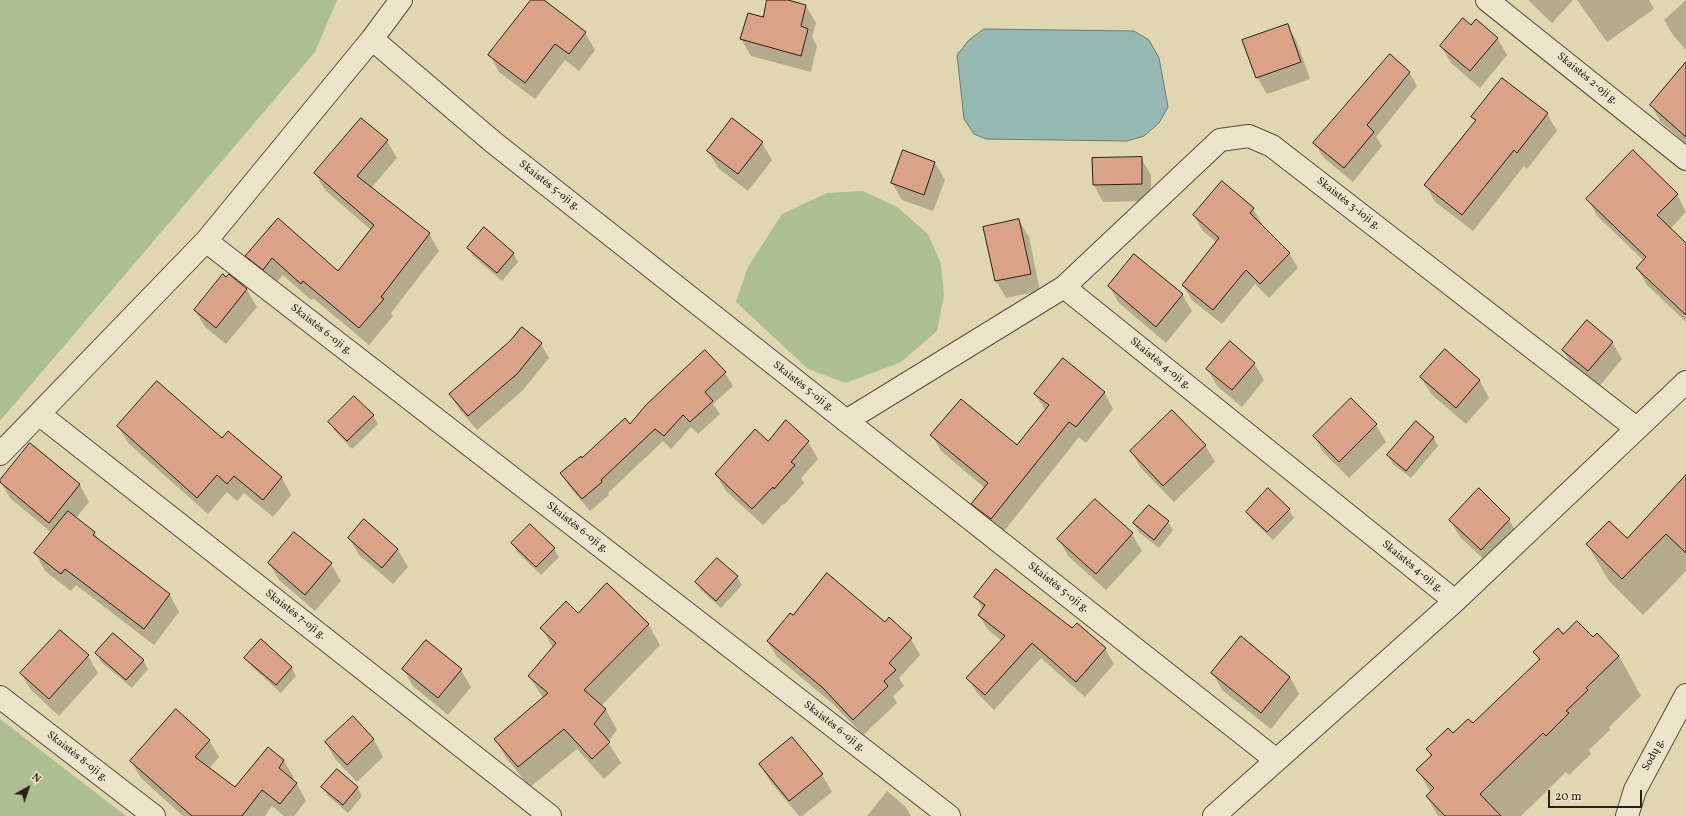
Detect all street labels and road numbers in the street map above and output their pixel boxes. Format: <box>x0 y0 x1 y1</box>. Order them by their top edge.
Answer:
street label: Skaistės 2-oji g. <box>1554 50 1620 108</box>
street label: Skaistės 5-oji g. <box>516 158 582 214</box>
street label: Skaistės 3-ioji g. <box>1313 175 1383 233</box>
street label: Skaistės 6-oji g. <box>288 302 354 358</box>
street label: Skaistės 4-oji g. <box>1127 335 1193 393</box>
street label: Skaistės 5-oji g. <box>770 359 836 415</box>
street label: Skaistės 6-oji g. <box>544 500 610 556</box>
street label: Skaistės 4-oji g. <box>1379 538 1445 596</box>
street label: Skaistės 5-oji g. <box>1025 560 1091 616</box>
street label: Skaistės 7-oji g. <box>262 587 328 643</box>
street label: Skaistės 6-oji g. <box>801 699 867 755</box>
street label: Skaistės 8-oji g. <box>44 729 110 785</box>
street label: Sodų g. <box>1640 737 1668 773</box>

